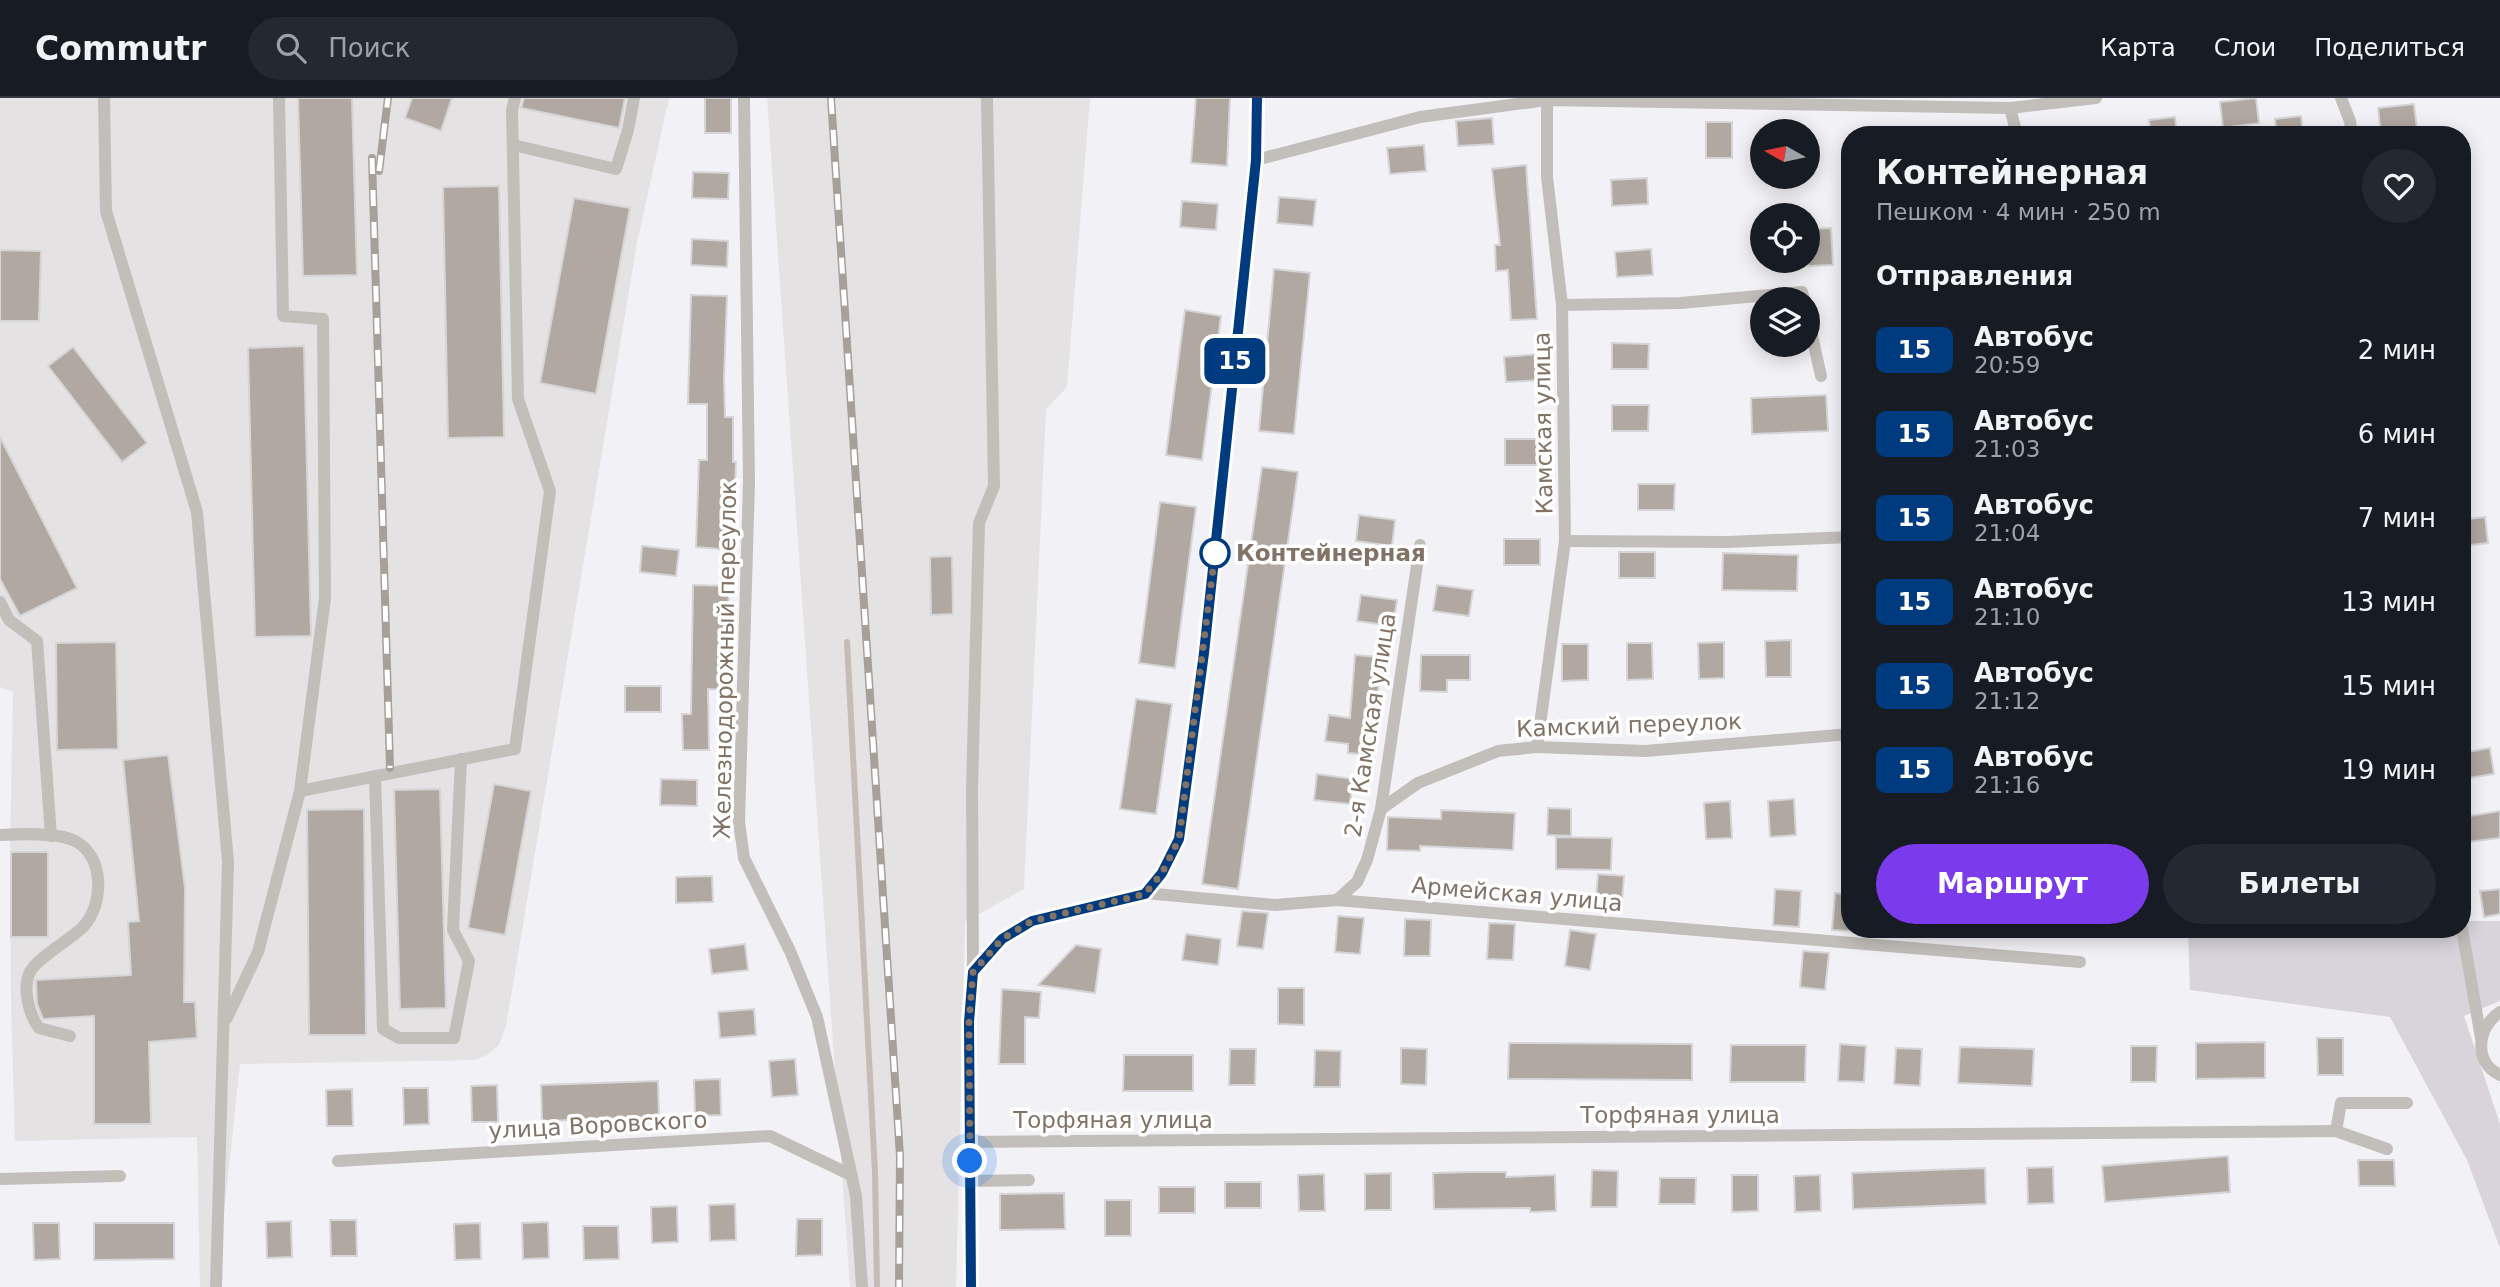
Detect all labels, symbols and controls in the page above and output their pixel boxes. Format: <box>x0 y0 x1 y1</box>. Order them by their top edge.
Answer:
search box <box>248 17 738 80</box>
text: Commutr <box>35 29 206 68</box>
icon: search <box>272 29 310 67</box>
text: Поиск <box>328 33 411 63</box>
text: Карта <box>2100 34 2176 62</box>
text: Слои <box>2214 34 2276 62</box>
text: Поделиться <box>2314 34 2465 62</box>
north arrow <box>1750 119 1820 189</box>
map controls <box>1750 119 1820 357</box>
button: heart <box>2362 149 2436 223</box>
text: Контейнерная <box>1876 153 2148 192</box>
text: Пешком · 4 мин · 250 m <box>1876 199 2161 225</box>
button: locate <box>1750 203 1820 273</box>
text: Отправления <box>1876 261 2073 291</box>
button: layers <box>1750 287 1820 357</box>
text: Автобус <box>1974 322 2094 352</box>
street label: Камская улица <box>1528 332 1558 514</box>
text: 2 мин <box>2358 335 2436 365</box>
text: 15 <box>1898 336 1931 364</box>
line badge: 15 <box>1204 338 1266 384</box>
text: 15 <box>1218 347 1252 375</box>
text: 20:59 <box>1974 352 2040 378</box>
text: Автобус <box>1974 406 2094 436</box>
text: 6 мин <box>2358 419 2436 449</box>
text: 15 <box>1898 420 1931 448</box>
text: 21:03 <box>1974 436 2040 462</box>
street label: Железнодорожный переулок <box>709 481 741 839</box>
text: Автобус <box>1974 490 2094 520</box>
text: 7 мин <box>2358 503 2436 533</box>
text: 15 <box>1898 504 1931 532</box>
text: 21:04 <box>1974 520 2040 546</box>
marker: Контейнерная <box>1200 538 1230 568</box>
place label: Контейнерная <box>1236 540 1426 566</box>
text: Автобус <box>1974 574 2094 604</box>
text: 13 мин <box>2341 587 2436 617</box>
text: 15 <box>1898 588 1931 616</box>
text: 21:10 <box>1974 604 2040 630</box>
street label: 2-я Камская улица <box>1339 611 1401 839</box>
text: Автобус <box>1974 658 2094 688</box>
text: 15 мин <box>2341 671 2436 701</box>
text: 15 <box>1898 672 1931 700</box>
text: 21:12 <box>1974 688 2040 714</box>
street label: Камский переулок <box>1516 708 1742 742</box>
text: Автобус <box>1974 742 2094 772</box>
text: 19 мин <box>2341 755 2436 785</box>
text: 15 <box>1898 756 1931 784</box>
text: 21:16 <box>1974 772 2040 798</box>
button: Маршрут <box>1876 844 2149 924</box>
button: Билеты <box>2163 844 2436 924</box>
street label: Армейская улица <box>1410 872 1624 916</box>
street label: Торфяная улица <box>1579 1102 1780 1128</box>
street label: улица Воровского <box>488 1106 708 1144</box>
street label: Торфяная улица <box>1012 1107 1213 1133</box>
your location <box>952 1143 987 1178</box>

